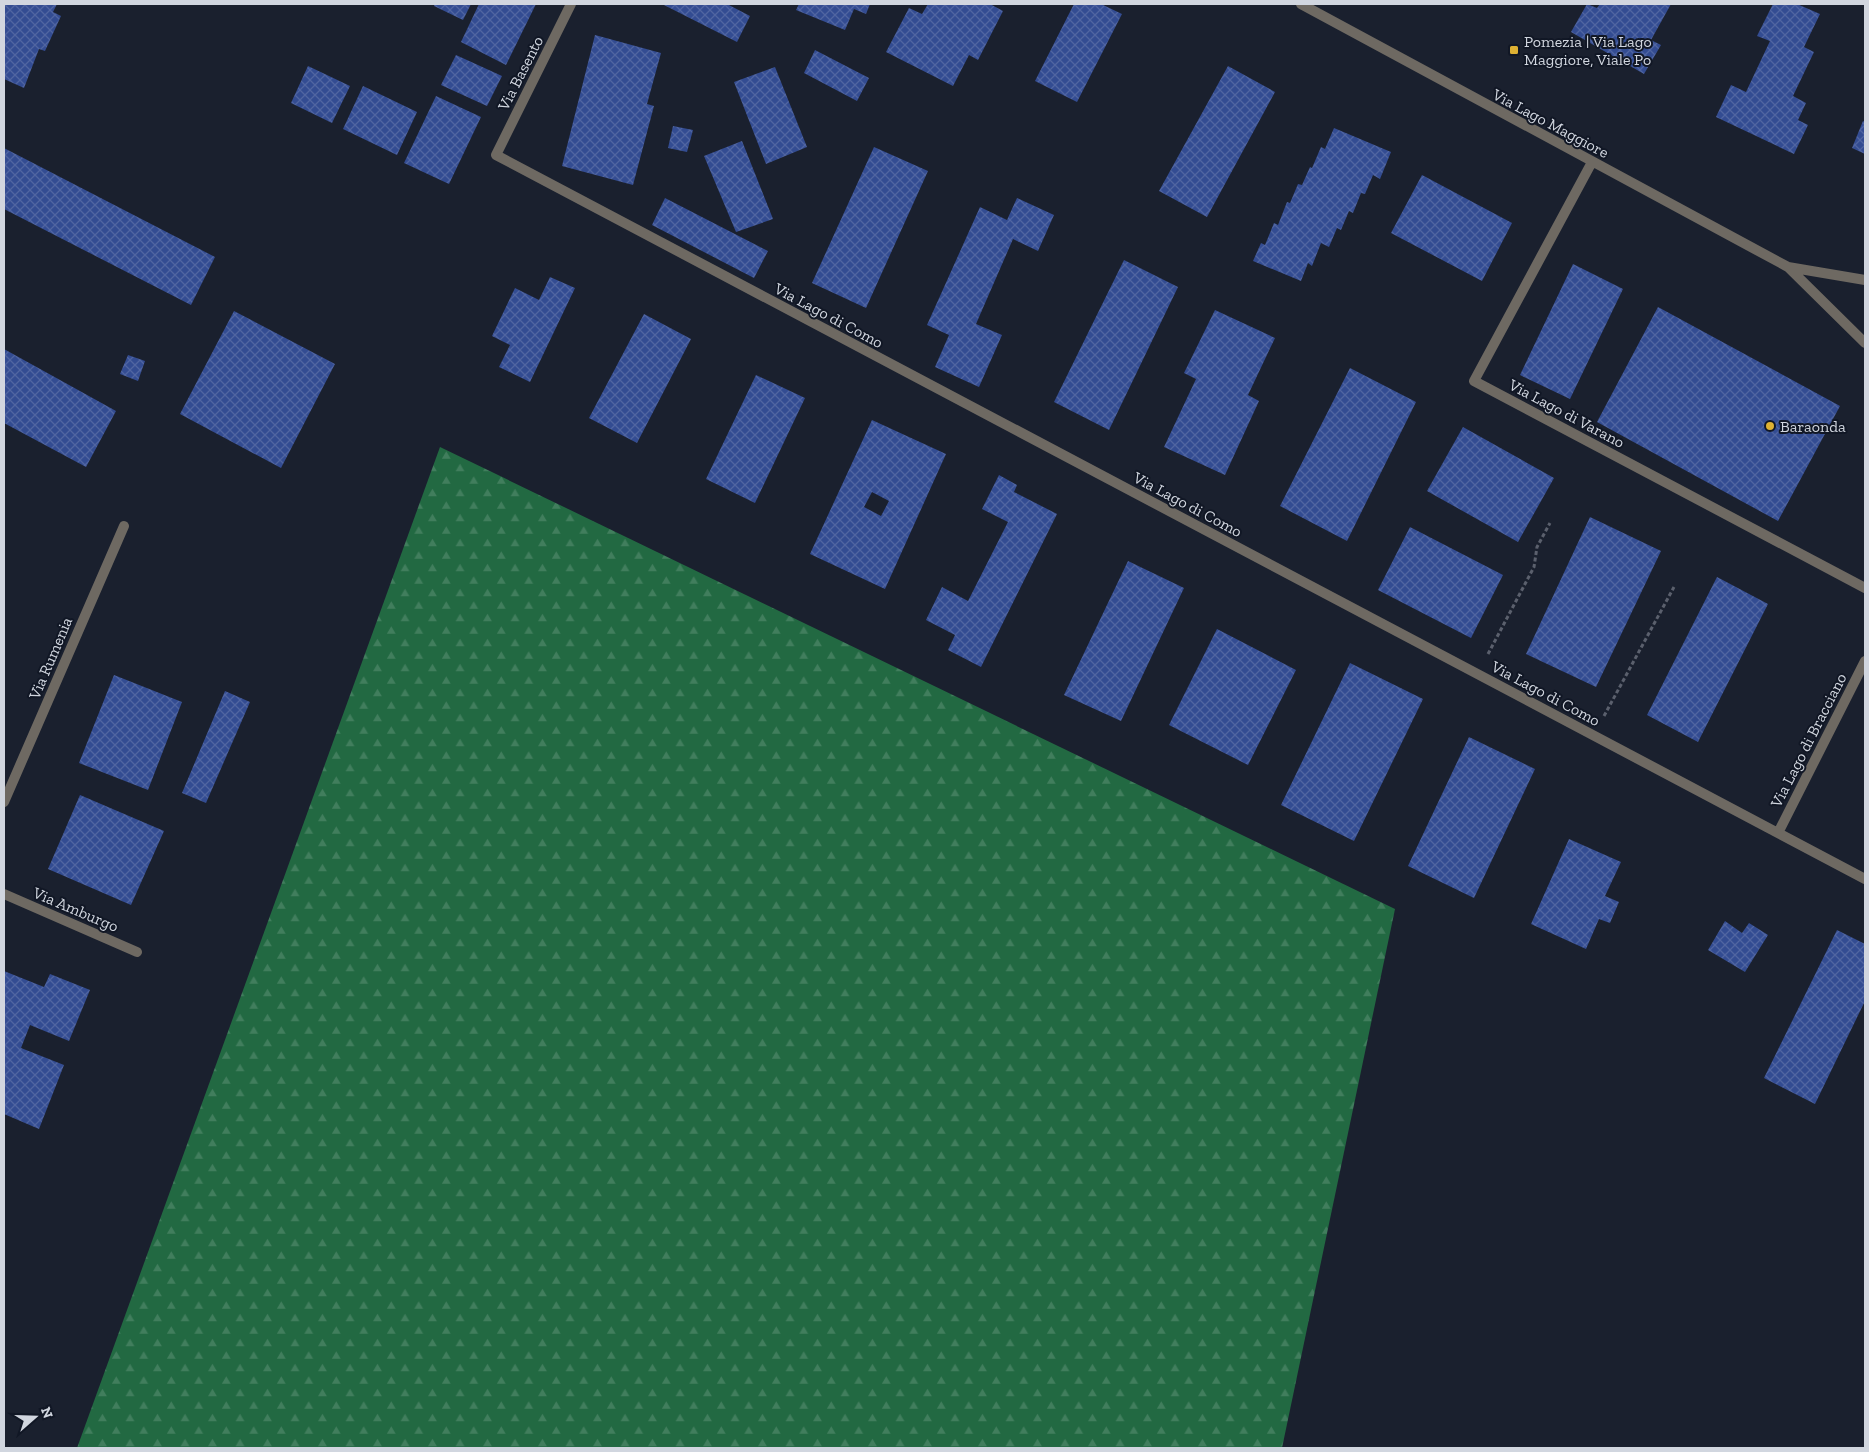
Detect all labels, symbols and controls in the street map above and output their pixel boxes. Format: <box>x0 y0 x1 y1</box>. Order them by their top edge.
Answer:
place label: Pomezia | Via Lago Maggiore, Viale Po <box>1524 32 1652 69</box>
street label: Via Basento <box>493 33 547 115</box>
marker: Pomezia | Via Lago Maggiore, Viale Po <box>1508 44 1520 56</box>
street label: Via Lago Maggiore <box>1488 84 1612 162</box>
street label: Via Lago di Como <box>770 278 886 352</box>
street label: Via Lago di Varano <box>1505 374 1628 452</box>
place label: Baraonda <box>1780 417 1846 436</box>
marker: Baraonda <box>1764 420 1776 432</box>
street label: Via Lago di Como <box>1129 467 1245 541</box>
street label: Via Rumenia <box>24 614 76 703</box>
street label: Via Lago di Como <box>1487 656 1603 730</box>
street label: Via Lago di Bracciano <box>1766 670 1851 812</box>
street label: Via Amburgo <box>29 883 121 936</box>
north arrow <box>10 1392 60 1442</box>
text: N <box>37 1405 57 1421</box>

